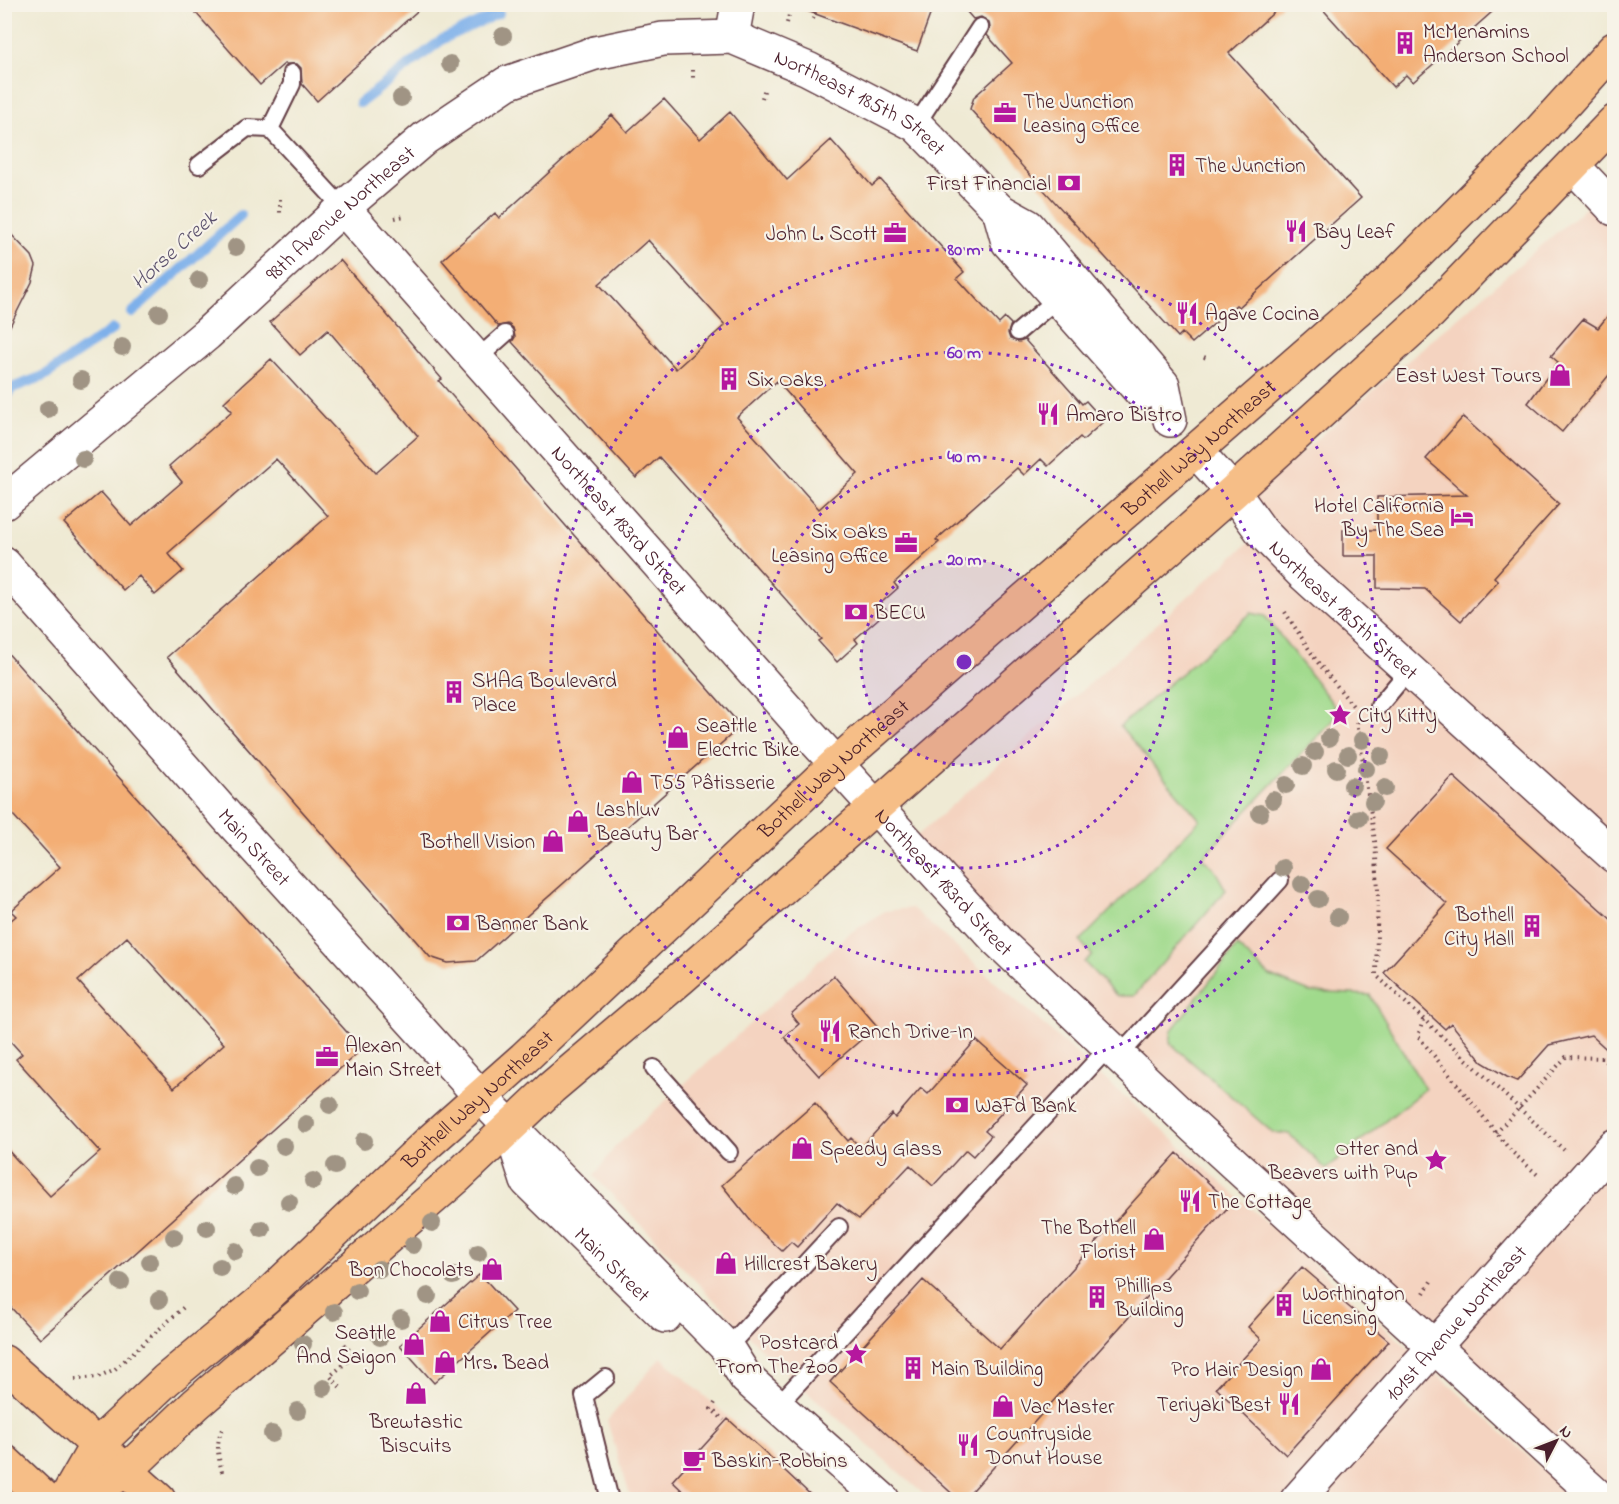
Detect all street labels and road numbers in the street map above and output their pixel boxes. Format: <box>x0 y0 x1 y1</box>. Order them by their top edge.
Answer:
street label: Northeast 185th Street <box>769 43 952 164</box>
street label: 98th Avenue Northeast <box>260 139 423 289</box>
street label: Bothell Way Northeast <box>1116 374 1284 526</box>
street label: Northeast 183rd Street <box>543 440 693 603</box>
street label: Northeast 185th Street <box>1261 534 1424 688</box>
street label: Bothell Way Northeast <box>752 693 917 847</box>
street label: Northeast 183rd Street <box>867 802 1019 964</box>
street label: Main Street <box>209 803 296 894</box>
street label: Bothell Way Northeast <box>395 1024 562 1178</box>
street label: Main Street <box>566 1222 656 1310</box>
street label: 101st Avenue Northeast <box>1379 1239 1535 1409</box>

